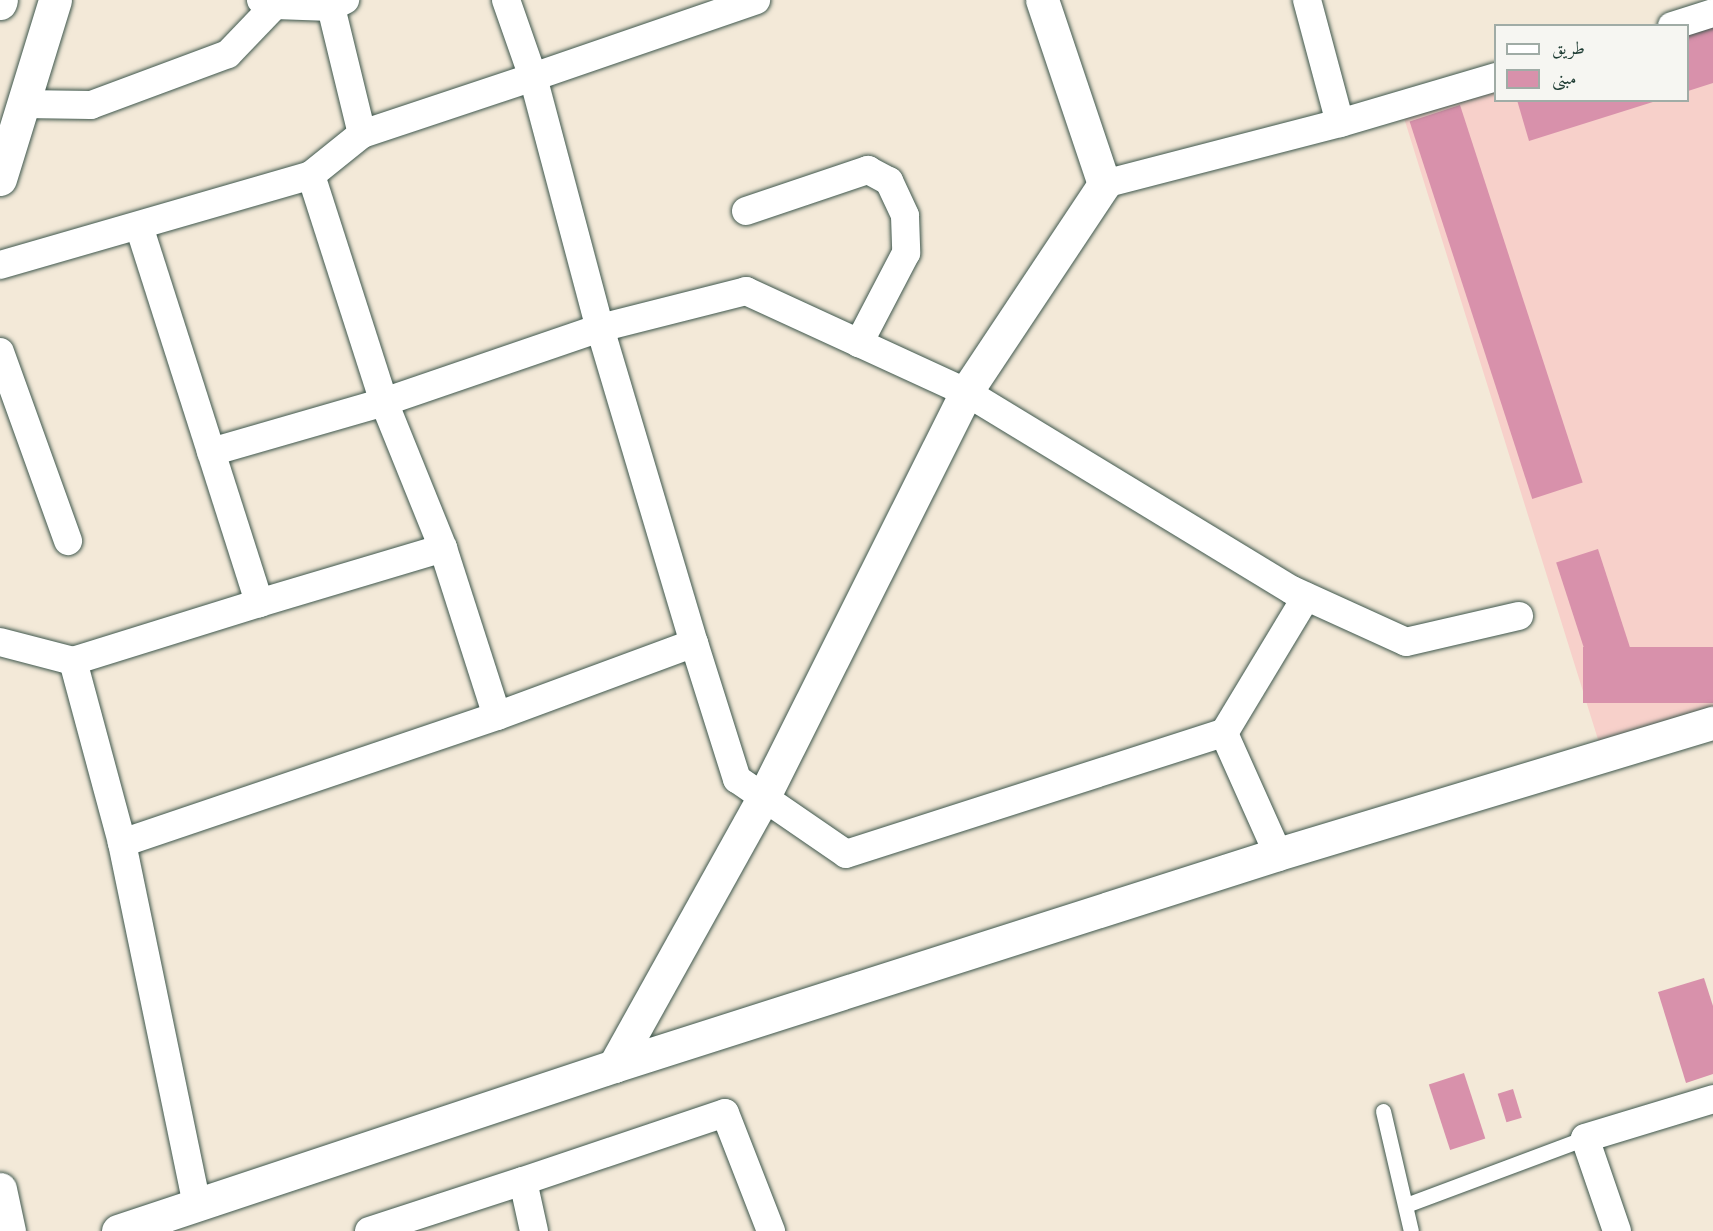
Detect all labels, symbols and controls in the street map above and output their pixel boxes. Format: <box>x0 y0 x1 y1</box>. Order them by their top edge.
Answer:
legend <box>1494 24 1689 102</box>
text: طريق <box>1552 37 1585 60</box>
text: مبنى <box>1552 67 1577 90</box>

